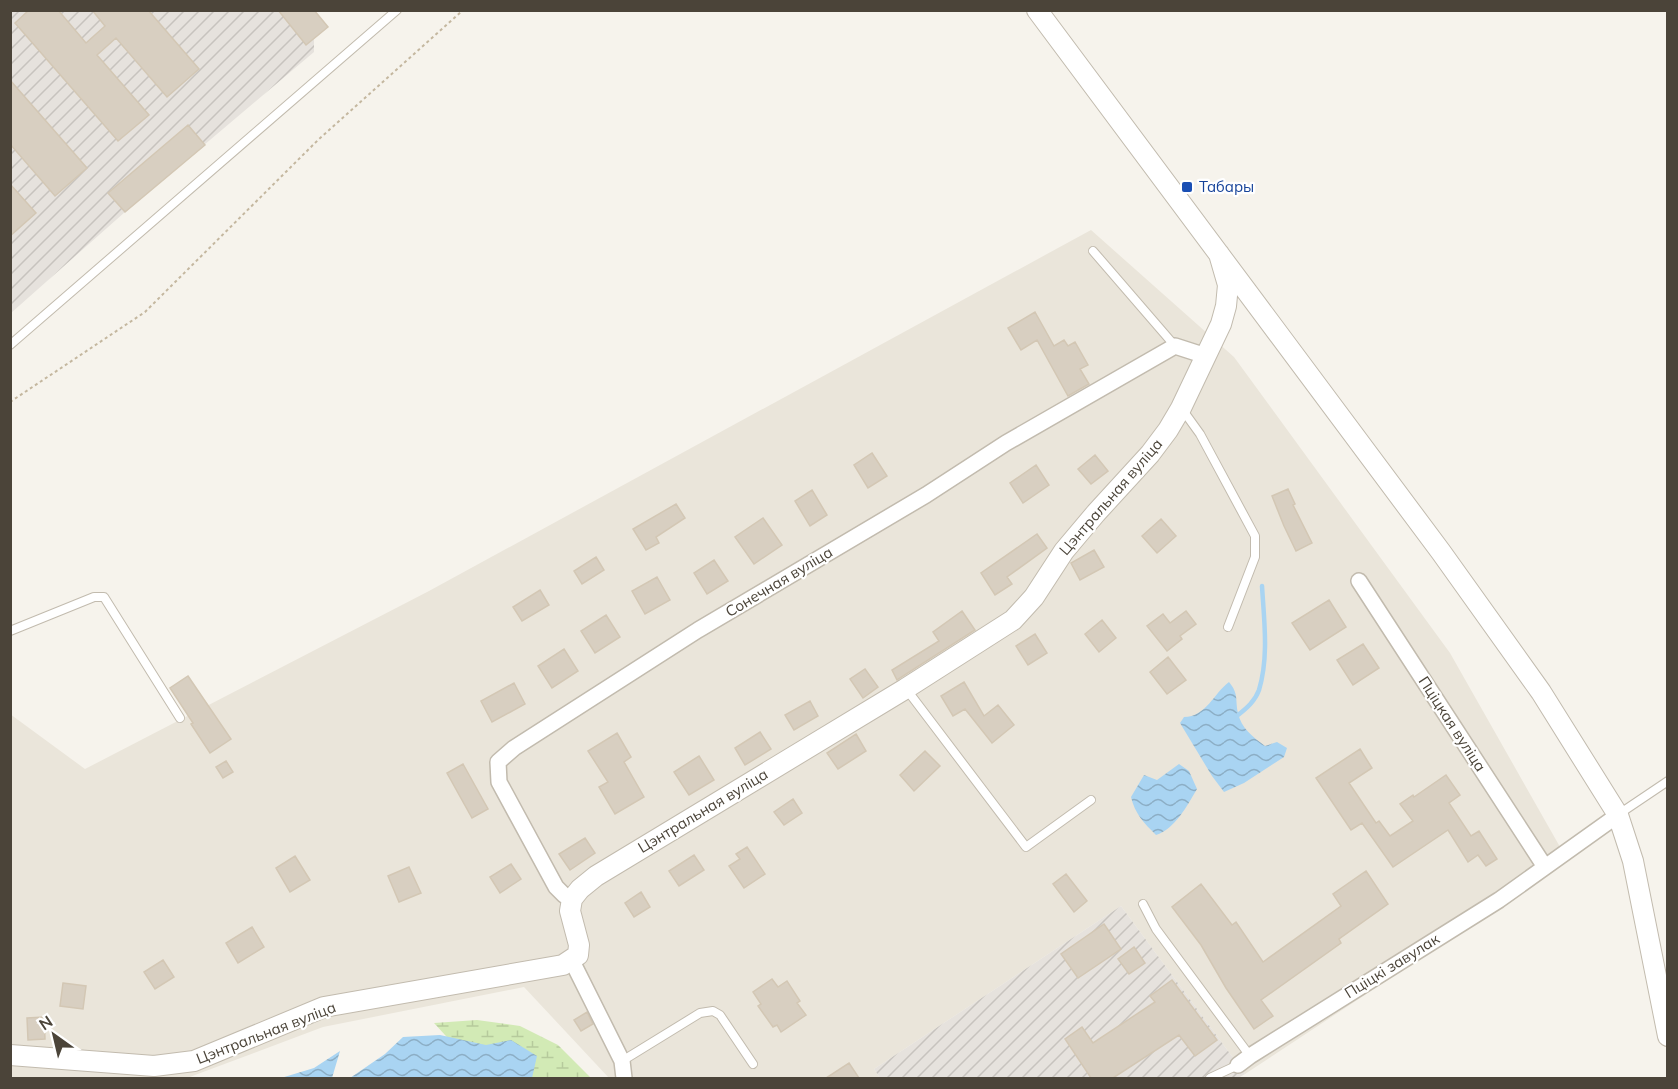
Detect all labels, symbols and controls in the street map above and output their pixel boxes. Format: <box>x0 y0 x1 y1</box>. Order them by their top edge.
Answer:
place label: Табары <box>1199 177 1254 196</box>
marker: Табары <box>1180 180 1194 194</box>
street label: Цэнтральная вуліца <box>1055 435 1166 559</box>
street label: Сонечная вуліца <box>722 542 836 621</box>
street label: Пціцкая вуліца <box>1415 673 1490 775</box>
street label: Цэнтральная вуліца <box>634 764 771 857</box>
street label: Пціцкі завулак <box>1341 928 1443 1002</box>
street label: Цэнтральная вуліца <box>193 997 338 1068</box>
north arrow <box>24 1005 84 1065</box>
text: N <box>35 1011 56 1034</box>

